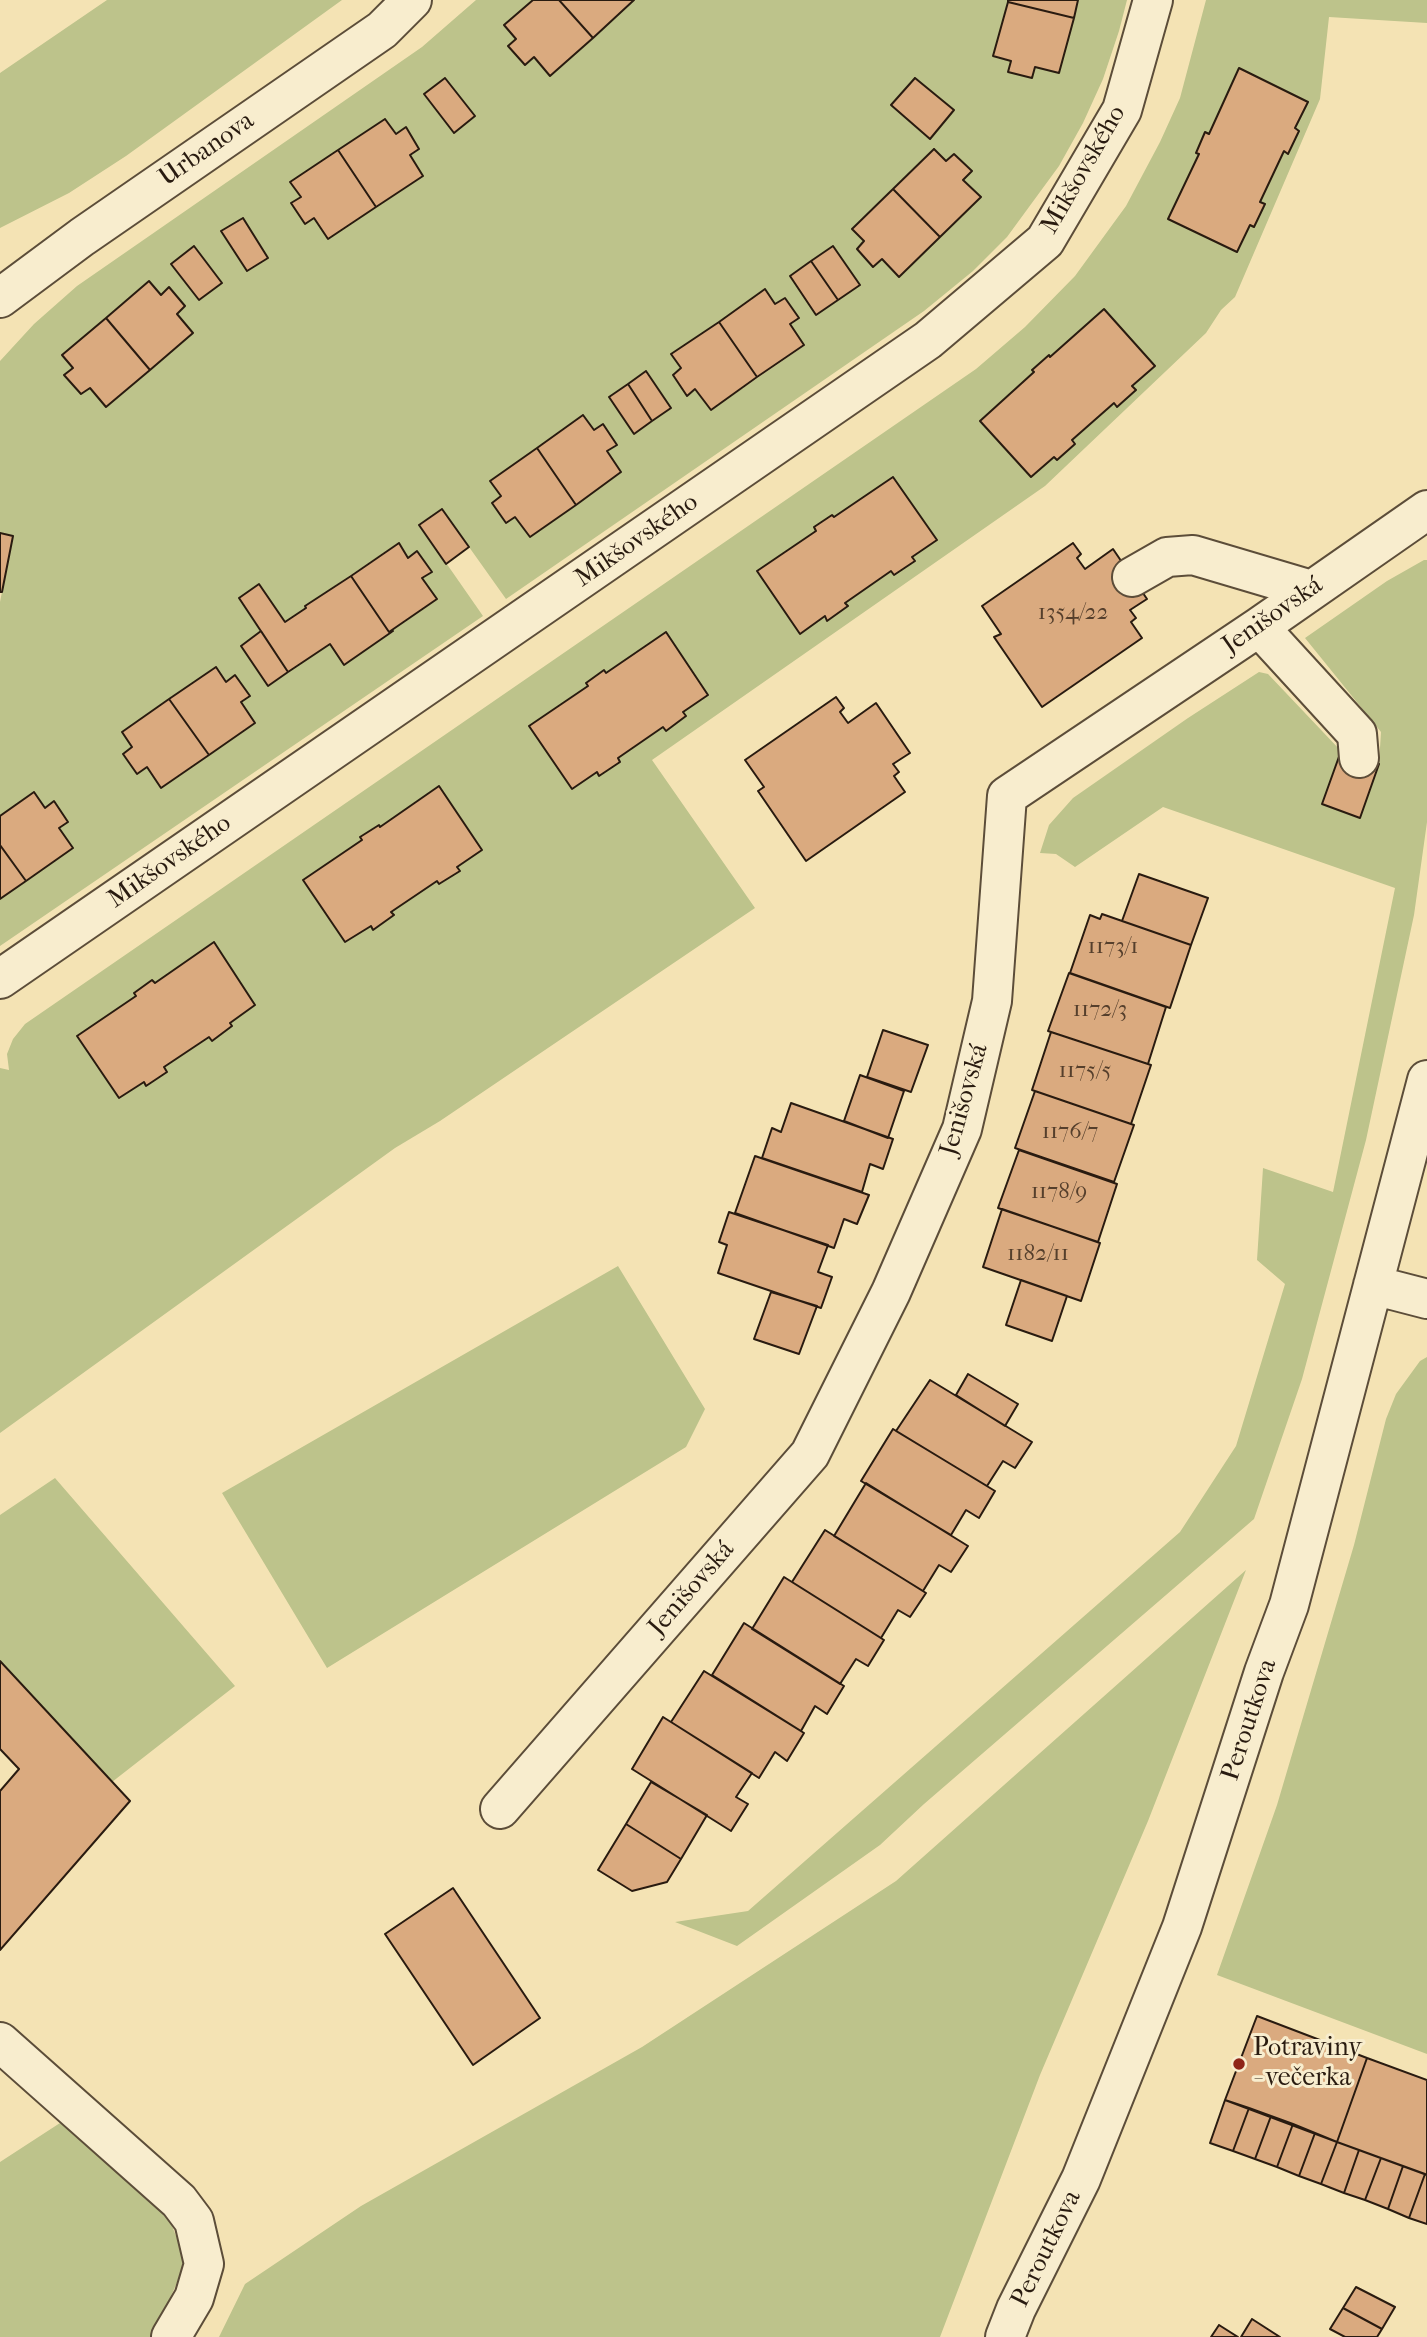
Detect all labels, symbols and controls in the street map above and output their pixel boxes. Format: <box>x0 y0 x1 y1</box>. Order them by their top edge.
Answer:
street label: Mikšovského <box>1035 100 1133 240</box>
street label: Urbanova <box>153 106 261 194</box>
street label: Mikšovského <box>569 487 705 595</box>
street label: Jenišovská <box>1217 570 1329 662</box>
house number: 1354/22 <box>1038 599 1108 627</box>
street label: Mikšovského <box>102 808 238 916</box>
house number: 1173/1 <box>1088 933 1138 961</box>
house number: 1172/3 <box>1073 996 1127 1024</box>
street label: Jenišovská <box>934 1040 996 1160</box>
house number: 1175/5 <box>1059 1057 1111 1085</box>
house number: 1176/7 <box>1042 1118 1098 1146</box>
house number: 1178/9 <box>1031 1178 1087 1206</box>
house number: 1182/11 <box>1007 1240 1069 1268</box>
street label: Jenišovská <box>642 1535 742 1643</box>
street label: Peroutkova <box>1216 1655 1284 1785</box>
place label: Potraviny - večerka <box>1253 2033 1362 2094</box>
marker: Potraviny - večerka <box>1231 2056 1247 2072</box>
street label: Peroutkova <box>1005 2185 1089 2313</box>

